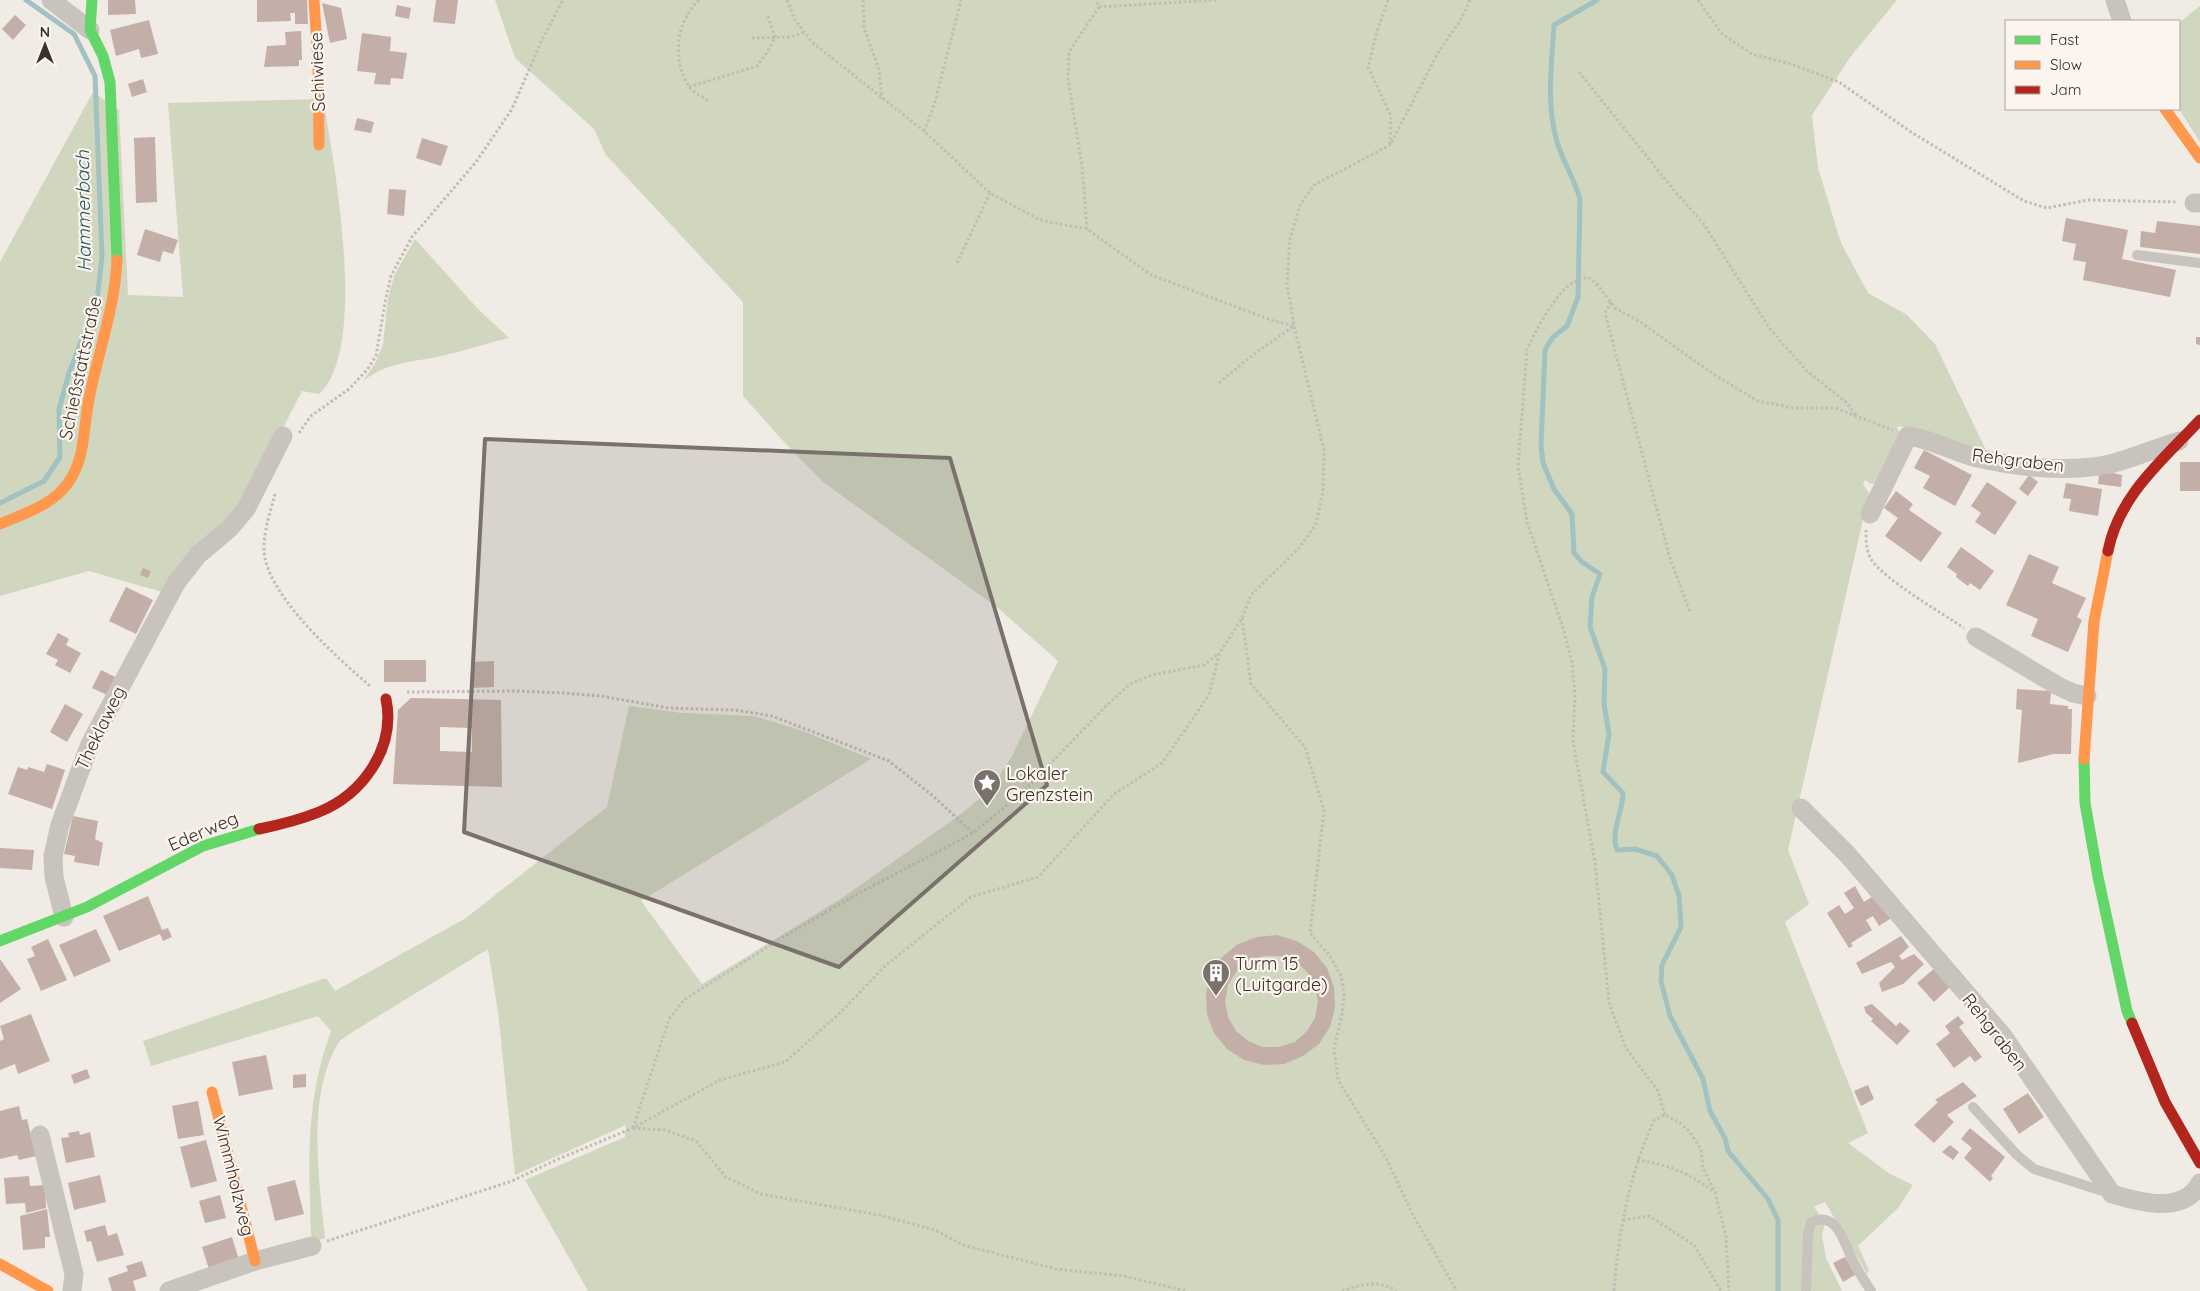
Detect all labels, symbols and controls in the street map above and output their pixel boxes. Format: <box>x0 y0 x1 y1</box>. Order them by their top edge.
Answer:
north arrow <box>20 20 70 70</box>
legend <box>2005 20 2180 110</box>
text: N <box>40 23 50 41</box>
text: Fast <box>2050 30 2079 49</box>
street label: Schiwiese <box>304 32 330 112</box>
text: Slow <box>2050 55 2082 74</box>
text: Jam <box>2050 80 2081 99</box>
water label: Hammerbach <box>70 149 96 272</box>
street label: Schießstattstraße <box>54 294 106 442</box>
street label: Rehgraben <box>1971 443 2065 477</box>
street label: Theklaweg <box>70 682 130 774</box>
place label: Lokaler Grenzstein <box>1006 762 1093 806</box>
place icon: Lokaler Grenzstein <box>972 768 1002 807</box>
street label: Ederweg <box>164 806 242 856</box>
place label: Turm 15 (Luitgarde) <box>1235 952 1328 996</box>
building icon: Turm 15 (Luitgarde) <box>1201 958 1231 997</box>
street label: Rehgraben <box>1957 988 2033 1076</box>
street label: Wimmholzweg <box>208 1114 260 1238</box>

